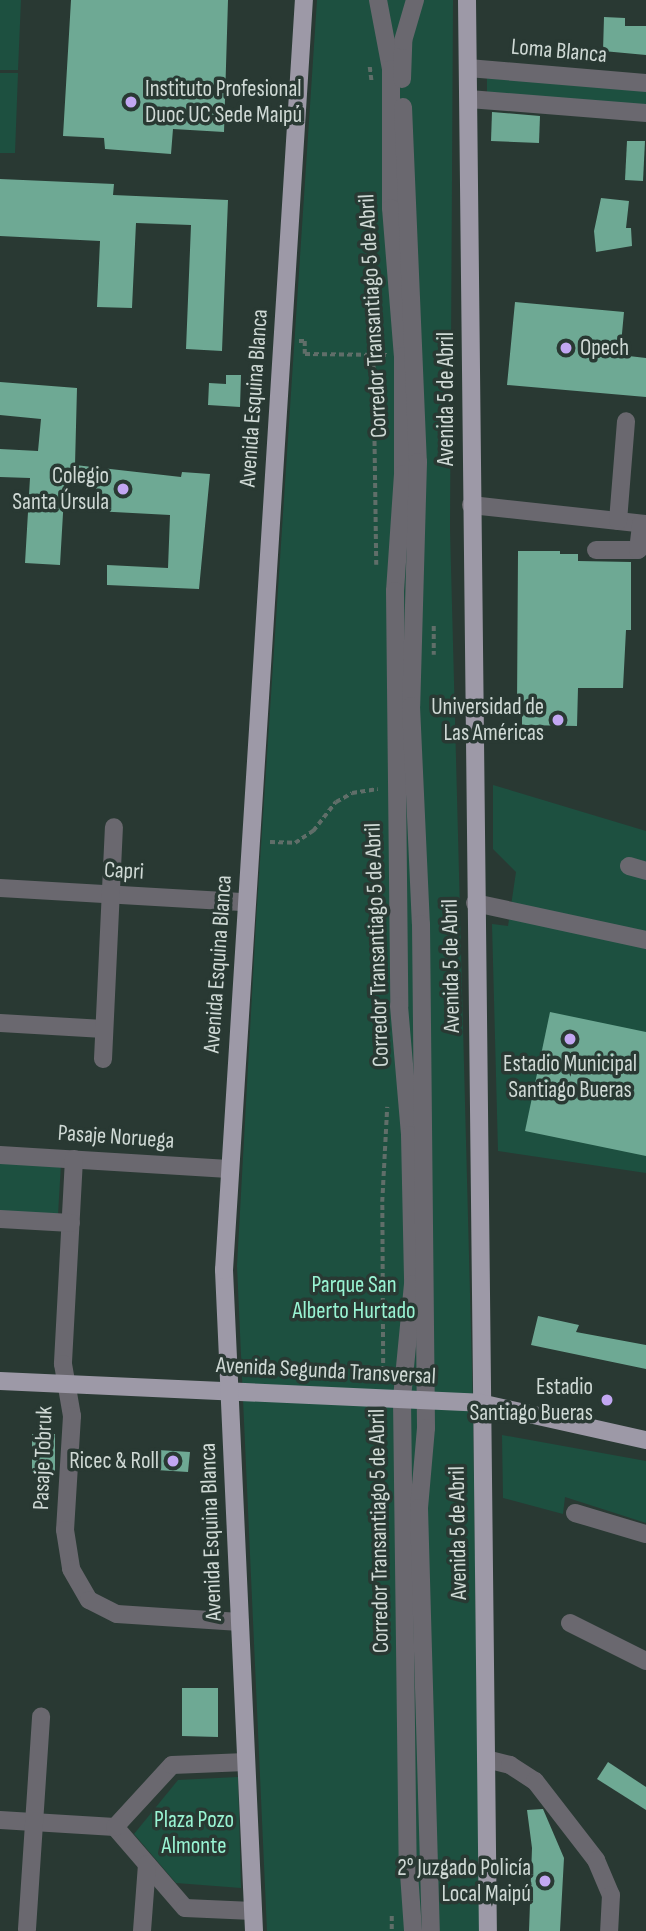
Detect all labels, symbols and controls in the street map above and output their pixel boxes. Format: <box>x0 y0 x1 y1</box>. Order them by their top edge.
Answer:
street label: Loma Blanca <box>510 33 608 69</box>
place label: Instituto Profesional Duoc UC Sede Maipú <box>145 75 302 129</box>
marker: Instituto Profesional Duoc UC Sede Maipú <box>123 94 139 110</box>
street label: Corredor Transantiago 5 de Abril <box>353 193 393 439</box>
street label: Avenida Esquina Blanca <box>234 308 274 488</box>
street label: Avenida 5 de Abril <box>432 332 460 466</box>
place label: Opech <box>580 334 629 362</box>
marker: Opech <box>558 340 574 356</box>
place label: Colegio Santa Úrsula <box>12 462 109 516</box>
marker: Colegio Santa Úrsula <box>115 481 131 497</box>
place label: Universidad de Las Américas <box>431 693 544 747</box>
marker: Universidad de Las Américas <box>550 712 566 728</box>
street label: Corredor Transantiago 5 de Abril <box>359 822 395 1068</box>
street label: Capri <box>103 856 145 886</box>
street label: Avenida Esquina Blanca <box>198 874 238 1054</box>
street label: Avenida 5 de Abril <box>436 899 466 1033</box>
marker: Estadio Municipal Santiago Bueras <box>562 1031 578 1047</box>
place label: Estadio Municipal Santiago Bueras <box>503 1050 637 1104</box>
street label: Pasaje Noruega <box>57 1119 175 1155</box>
park label: Parque San Alberto Hurtado <box>292 1271 416 1325</box>
street label: Avenida Segunda Transversal <box>216 1351 436 1391</box>
place label: Estadio Santiago Bueras <box>469 1373 593 1427</box>
marker: Estadio Santiago Bueras <box>599 1392 615 1408</box>
street label: Pasaje Tobruk <box>27 1405 59 1511</box>
street label: Corredor Transantiago 5 de Abril <box>363 1409 395 1653</box>
street label: Avenida Esquina Blanca <box>194 1442 228 1622</box>
place label: Ricec & Roll <box>69 1447 159 1475</box>
marker: Ricec & Roll <box>165 1453 181 1469</box>
street label: Avenida 5 de Abril <box>443 1466 473 1600</box>
park label: Plaza Pozo Almonte <box>154 1806 234 1860</box>
place label: 2° Juzgado Policía Local Maipú <box>397 1854 531 1908</box>
marker: 2° Juzgado Policía Local Maipú <box>537 1873 553 1889</box>

